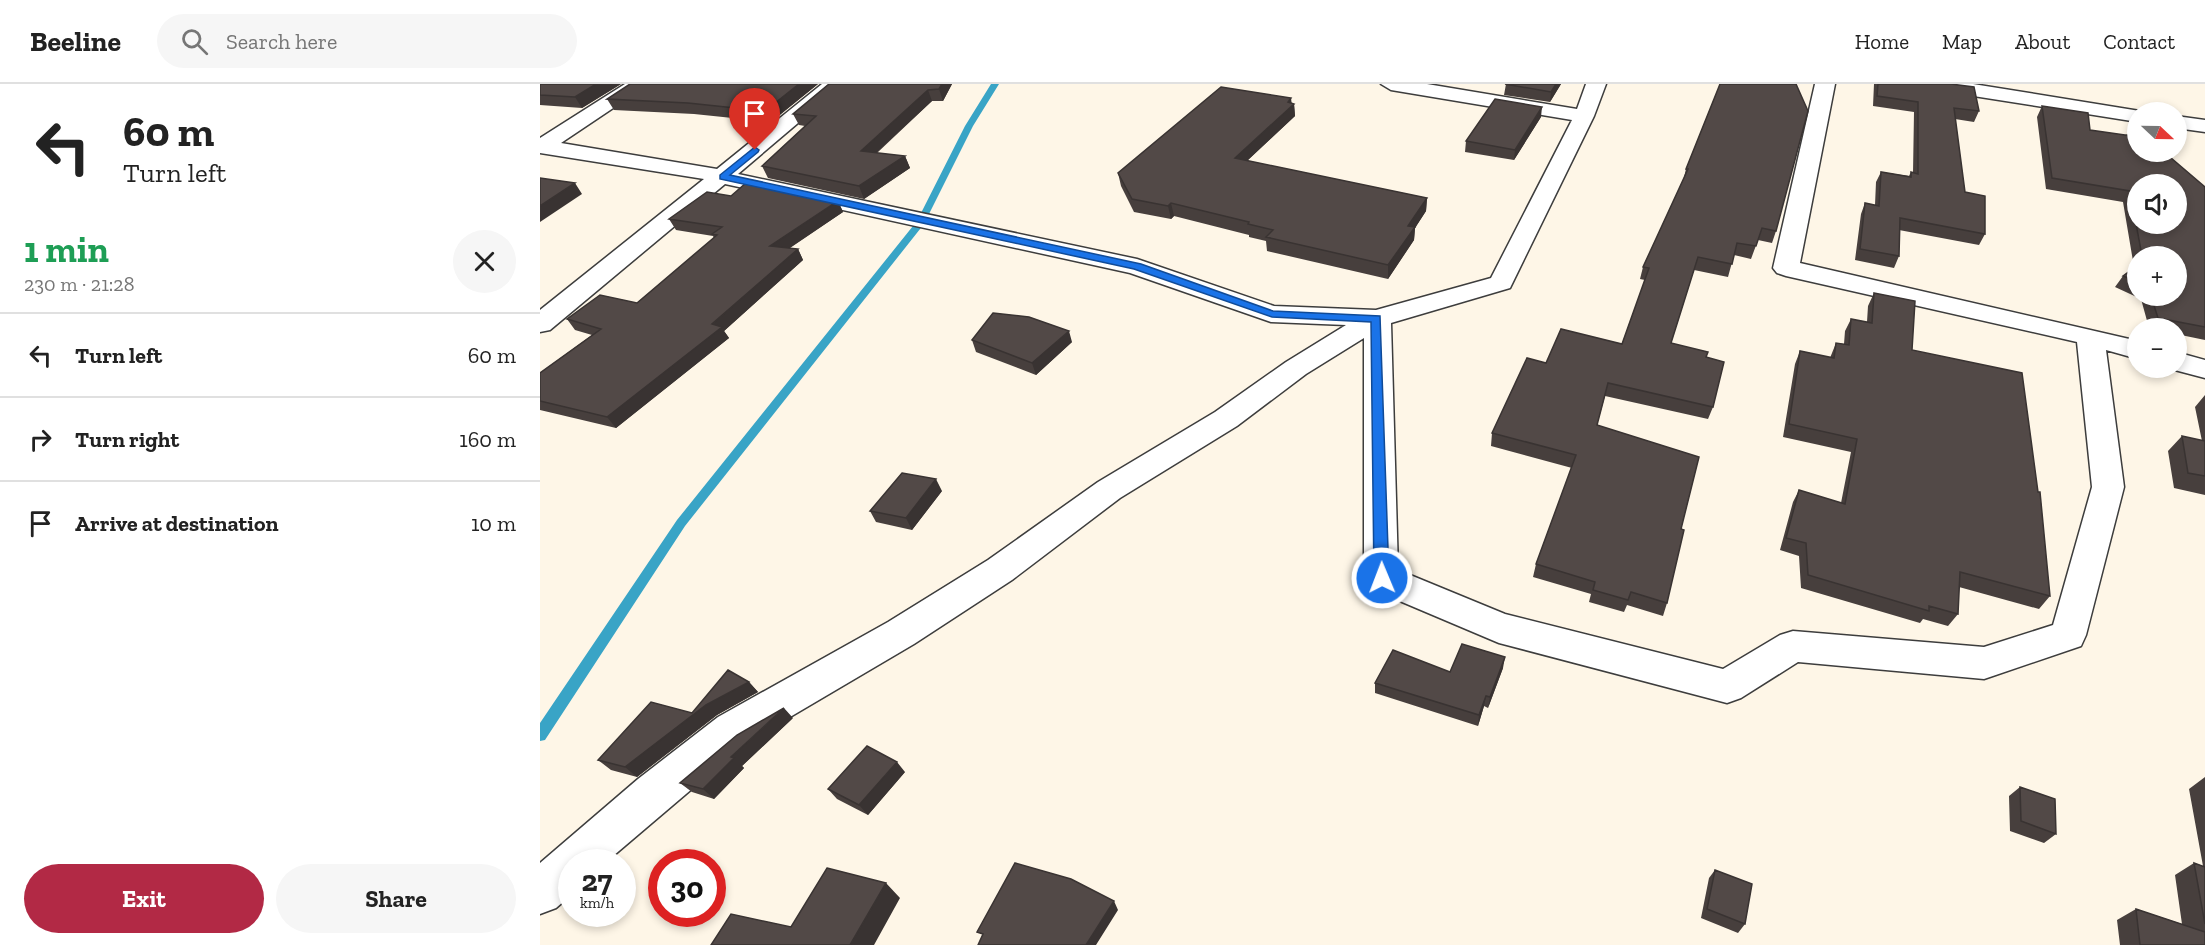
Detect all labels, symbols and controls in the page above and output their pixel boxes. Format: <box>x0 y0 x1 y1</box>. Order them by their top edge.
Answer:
search box <box>157 14 577 68</box>
text: Beeline <box>30 25 121 58</box>
icon: search <box>178 25 211 58</box>
text: Search here <box>226 28 337 55</box>
text: Home <box>1855 29 1909 54</box>
text: Map <box>1942 29 1982 54</box>
text: About <box>2015 29 2070 54</box>
text: Contact <box>2103 29 2175 54</box>
pin <box>729 88 780 150</box>
icon: arrive <box>738 97 771 130</box>
north arrow <box>2127 102 2187 162</box>
map controls <box>2127 102 2187 378</box>
text: 60 m <box>123 106 214 157</box>
icon: left <box>24 108 102 186</box>
text: Turn left <box>123 157 226 189</box>
button: sound <box>2127 174 2187 234</box>
text: 1 min <box>24 228 109 271</box>
button: close <box>453 230 516 293</box>
button: + <box>2127 246 2187 306</box>
text: 230 m · 21:28 <box>24 272 134 296</box>
button: − <box>2127 318 2187 378</box>
icon: left <box>24 339 57 372</box>
text: Turn left <box>75 342 162 369</box>
text: 60 m <box>468 342 516 369</box>
icon: right <box>24 423 57 456</box>
text: Turn right <box>75 426 179 453</box>
text: 160 m <box>459 426 516 453</box>
icon: arrive <box>24 507 57 540</box>
text: Arrive at destination <box>75 510 278 537</box>
text: 10 m <box>471 510 516 537</box>
position arrow <box>1350 546 1414 610</box>
speed limit sign: 30 <box>648 849 726 927</box>
text: 27 <box>582 863 612 899</box>
button: Exit <box>24 864 264 933</box>
button: Share <box>276 864 516 933</box>
text: km/h <box>580 894 614 912</box>

